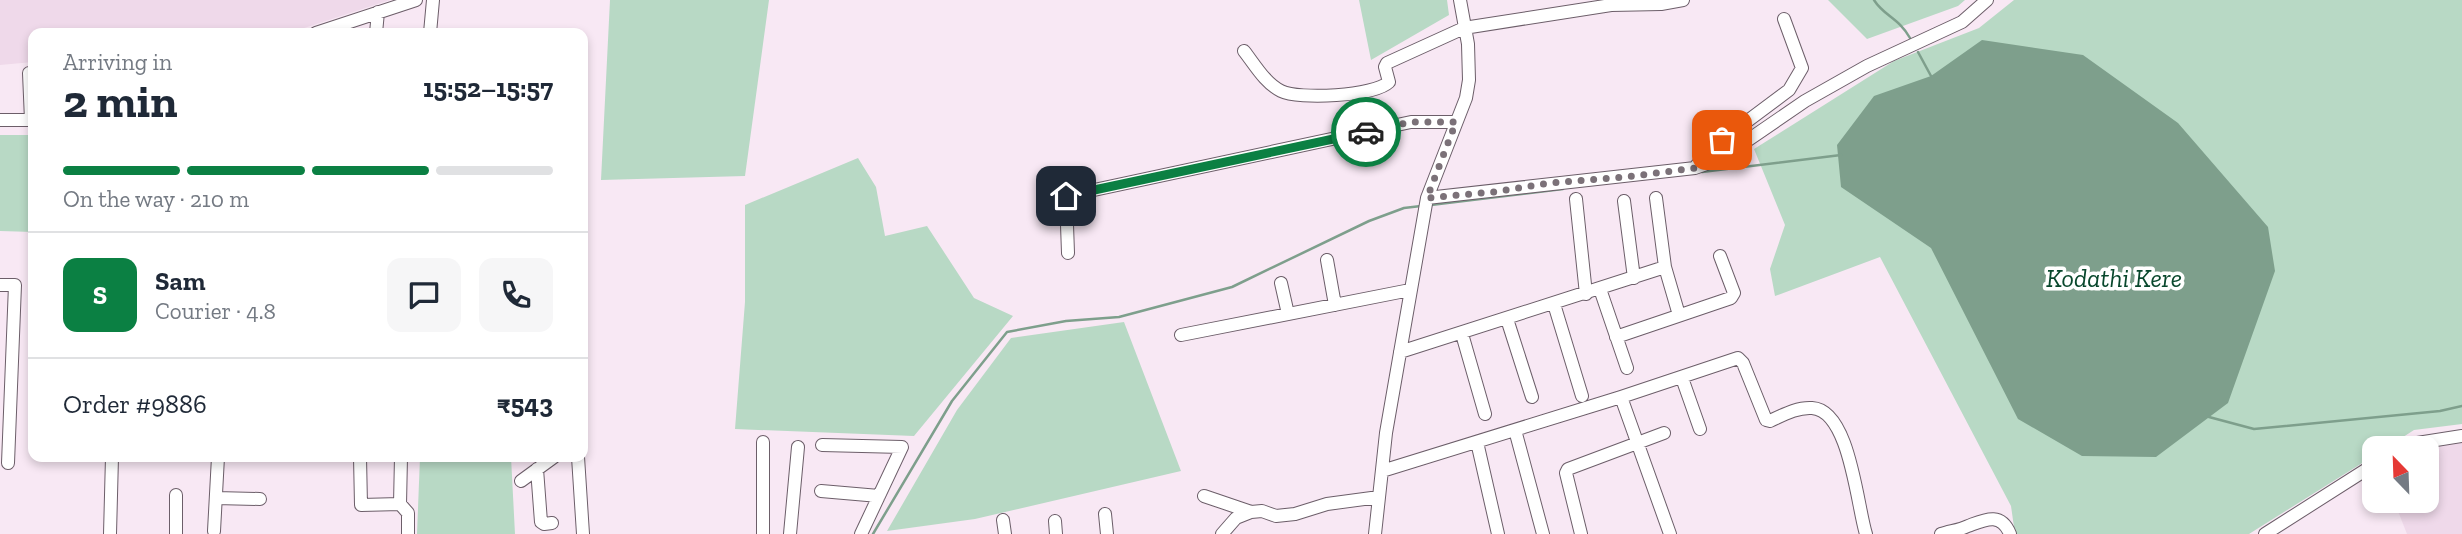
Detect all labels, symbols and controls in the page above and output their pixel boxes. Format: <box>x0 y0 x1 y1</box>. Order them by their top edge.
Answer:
text: Arriving in <box>63 48 172 76</box>
text: 15:52–15:57 <box>423 72 553 104</box>
text: 2 min <box>63 74 178 129</box>
courier <box>1331 97 1401 167</box>
pin <box>1692 110 1752 170</box>
icon: car <box>1347 113 1385 151</box>
icon: bag <box>1703 121 1741 159</box>
pin <box>1036 166 1096 226</box>
icon: home <box>1047 177 1085 215</box>
text: On the way · 210 m <box>63 185 249 213</box>
button: chat <box>387 258 461 332</box>
button: phone <box>479 258 553 332</box>
water label: Kodathi Kere <box>2046 262 2182 294</box>
text: Sam <box>155 265 205 297</box>
text: S <box>93 279 107 311</box>
text: Courier · 4.8 <box>155 297 276 325</box>
text: Order #9886 <box>63 388 207 420</box>
text: ₹543 <box>497 388 553 420</box>
north arrow <box>2362 436 2440 513</box>
map controls <box>2362 436 2439 513</box>

